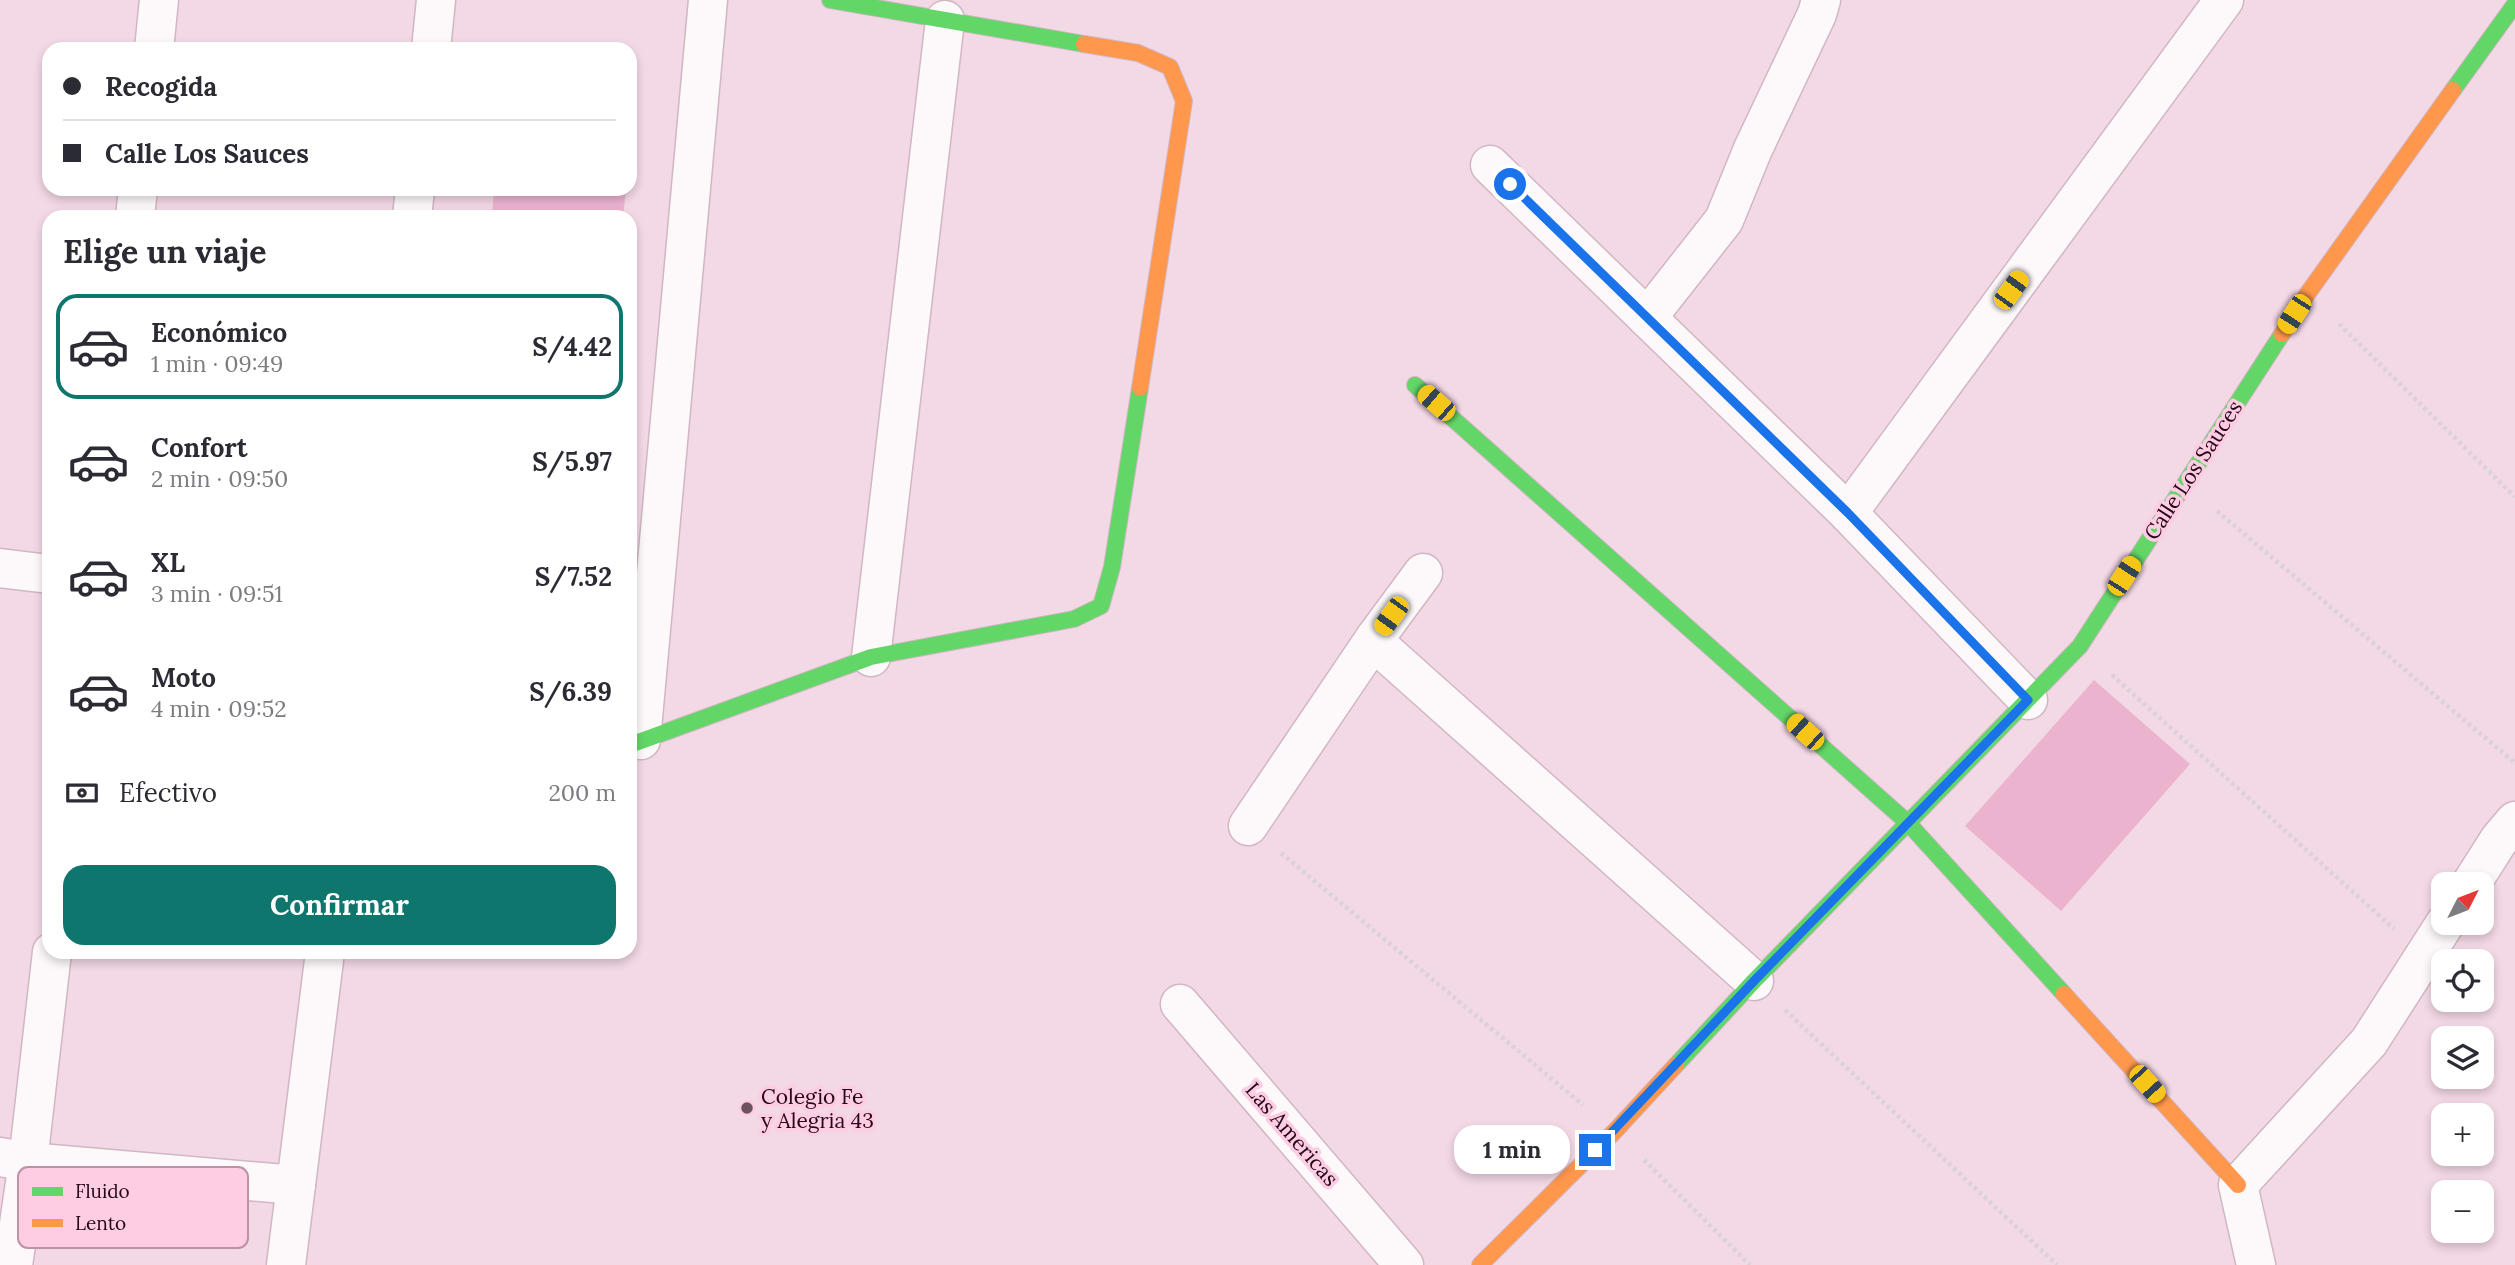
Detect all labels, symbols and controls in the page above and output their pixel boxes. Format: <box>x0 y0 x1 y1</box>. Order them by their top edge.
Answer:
text: Recogida <box>105 70 217 103</box>
text: Calle Los Sauces <box>105 137 309 170</box>
route start <box>1494 168 1526 200</box>
text: Elige un viaje <box>63 231 267 272</box>
car <box>1991 267 2032 313</box>
car <box>2274 291 2315 337</box>
icon: car <box>67 315 130 378</box>
text: Económico <box>151 316 287 349</box>
text: S/4.42 <box>532 330 612 363</box>
text: 1 min · 09:49 <box>151 349 283 378</box>
car <box>1414 381 1459 425</box>
street label: Calle Los Sauces <box>2138 395 2248 545</box>
icon: car <box>67 430 130 493</box>
text: Confort <box>151 431 248 464</box>
text: S/5.97 <box>532 445 612 478</box>
text: 2 min · 09:50 <box>151 464 288 493</box>
icon: car <box>67 545 130 608</box>
text: XL <box>151 546 185 579</box>
car <box>2104 553 2145 599</box>
text: S/7.52 <box>535 560 612 593</box>
text: 3 min · 09:51 <box>151 579 283 608</box>
car <box>1371 593 1412 639</box>
icon: car <box>67 660 130 723</box>
text: Moto <box>151 661 216 694</box>
text: S/6.39 <box>529 675 612 708</box>
text: 4 min · 09:52 <box>151 694 287 723</box>
car <box>1783 710 1828 754</box>
icon: cash <box>63 774 101 812</box>
text: Efectivo <box>119 776 217 809</box>
text: 200 m <box>548 778 616 807</box>
button: Confirmar <box>63 865 616 945</box>
north arrow <box>2431 872 2494 934</box>
map controls <box>2431 872 2494 1243</box>
button: locate <box>2431 949 2494 1012</box>
button: layers <box>2431 1026 2494 1089</box>
car <box>2126 1061 2169 1107</box>
street label: Las Americas <box>1240 1077 1344 1191</box>
place label: Colegio Fe y Alegria 43 <box>761 1083 874 1134</box>
marker: Colegio Fe y Alegria 43 <box>739 1100 755 1116</box>
button: + <box>2431 1103 2494 1166</box>
callout: 1 min <box>1455 1126 1570 1174</box>
route end <box>1579 1134 1611 1166</box>
text: 1 min <box>1483 1135 1541 1164</box>
legend <box>18 1167 248 1248</box>
text: Fluido <box>75 1179 130 1203</box>
button: − <box>2431 1180 2494 1243</box>
text: Lento <box>75 1211 126 1235</box>

